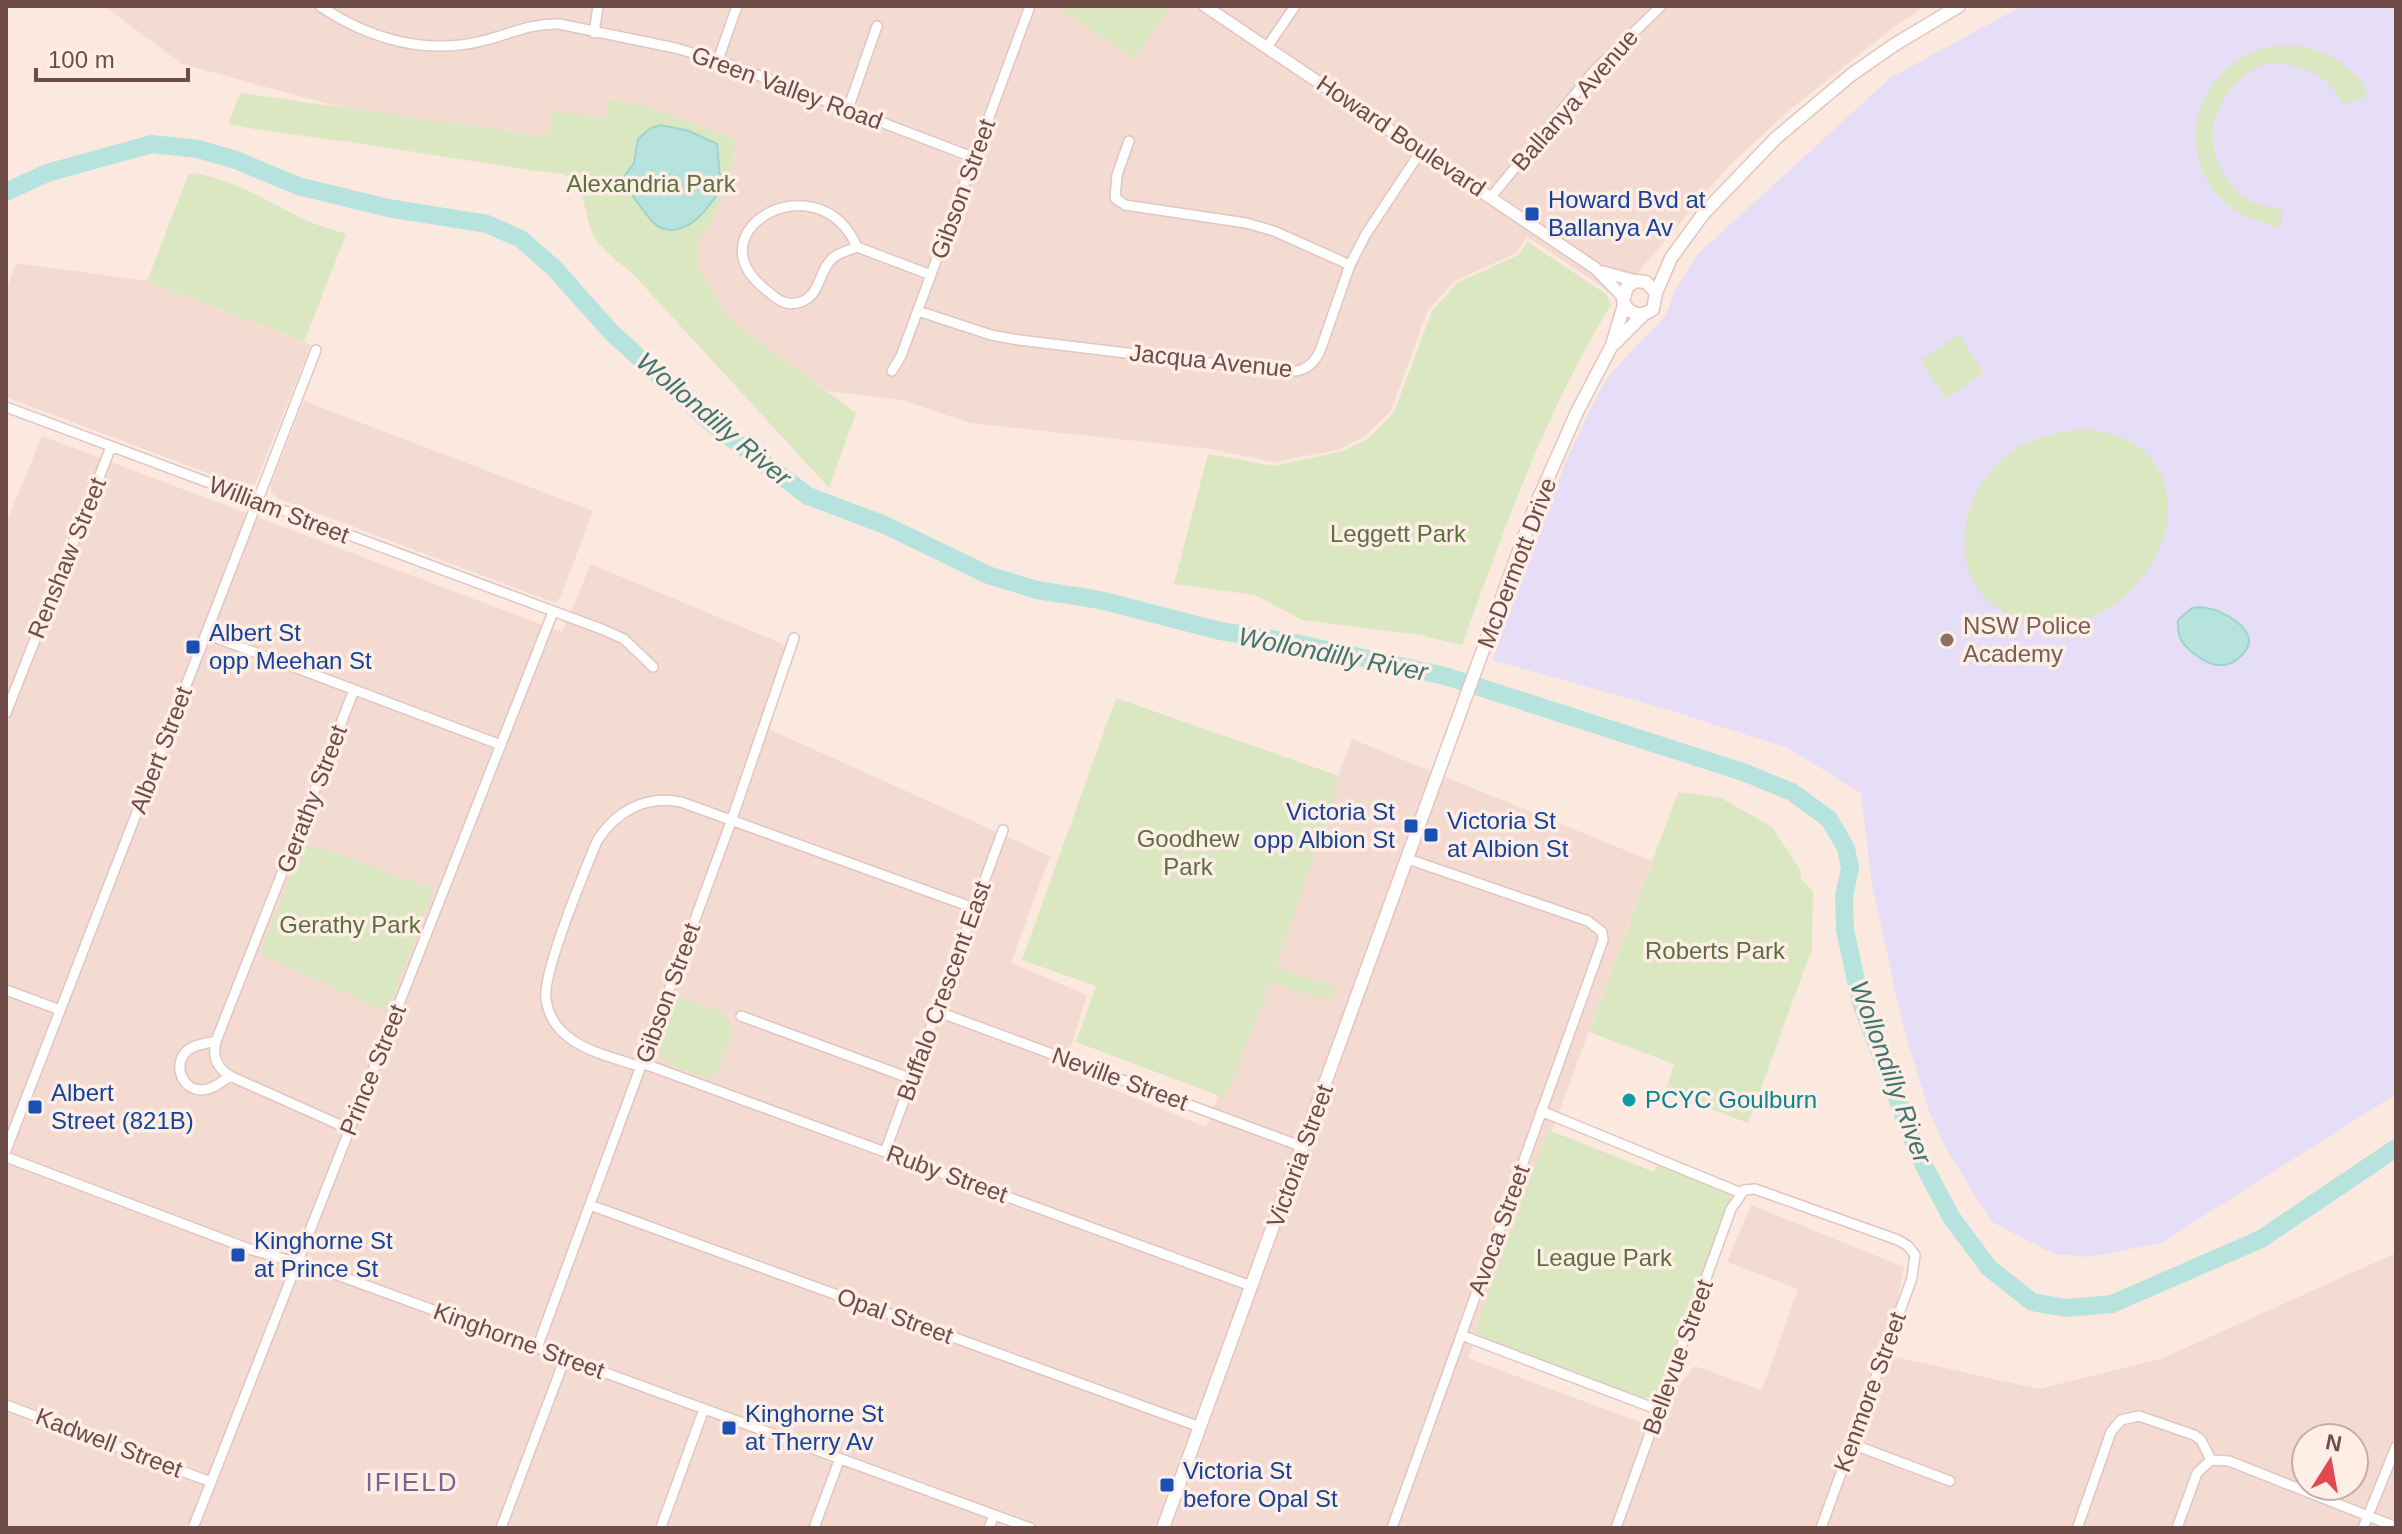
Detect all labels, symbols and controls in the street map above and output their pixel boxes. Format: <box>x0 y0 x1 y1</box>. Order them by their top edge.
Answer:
street label: Ballanya Avenue <box>1506 24 1643 176</box>
scale bar <box>36 32 188 82</box>
street label: Green Valley Road <box>688 40 886 135</box>
text: 100 m <box>48 46 115 73</box>
street label: Howard Boulevard <box>1312 69 1491 202</box>
street label: Gibson Street <box>925 115 1000 262</box>
park label: Alexandria Park <box>566 170 737 197</box>
place label: Howard Bvd at Ballanya Av <box>1548 186 1706 241</box>
marker: Howard Bvd at Ballanya Av <box>1523 205 1541 223</box>
street label: Jacqua Avenue <box>1128 339 1294 382</box>
water label: Wollondilly River <box>631 346 798 493</box>
street label: William Street <box>205 470 353 549</box>
street label: Renshaw Street <box>22 473 111 642</box>
street label: McDermott Drive <box>1472 474 1561 652</box>
park label: Leggett Park <box>1330 520 1467 547</box>
place label: NSW Police Academy <box>1963 612 2091 667</box>
place label: Albert St opp Meehan St <box>209 619 372 674</box>
water label: Wollondilly River <box>1236 621 1431 687</box>
marker: NSW Police Academy <box>1938 631 1956 649</box>
marker: Albert St opp Meehan St <box>184 638 202 656</box>
street label: Albert Street <box>124 682 197 817</box>
street label: Gerathy Street <box>271 721 352 877</box>
place label: Victoria St opp Albion St <box>1254 798 1395 853</box>
place label: Victoria St at Albion St <box>1447 807 1569 862</box>
marker: Victoria St opp Albion St <box>1402 817 1420 835</box>
park label: Goodhew Park <box>1137 825 1240 880</box>
marker: Victoria St at Albion St <box>1422 826 1440 844</box>
street label: Buffalo Crescent East <box>891 877 996 1104</box>
park label: Gerathy Park <box>279 911 422 938</box>
street label: Gibson Street <box>630 919 705 1066</box>
park label: Roberts Park <box>1645 937 1786 964</box>
water label: Wollondilly River <box>1844 977 1938 1169</box>
street label: Prince Street <box>334 1000 411 1139</box>
street label: Neville Street <box>1048 1041 1192 1116</box>
place label: Albert Street (821B) <box>51 1079 194 1134</box>
street label: Victoria Street <box>1261 1080 1338 1231</box>
place label: PCYC Goulburn <box>1645 1086 1817 1113</box>
marker: PCYC Goulburn <box>1620 1091 1638 1109</box>
marker: Albert Street (821B) <box>26 1098 44 1116</box>
street label: Ruby Street <box>883 1139 1012 1208</box>
street label: Avoca Street <box>1462 1161 1535 1299</box>
place label: Kinghorne St at Prince St <box>254 1227 393 1282</box>
park label: League Park <box>1536 1244 1673 1271</box>
marker: Kinghorne St at Prince St <box>229 1246 247 1264</box>
street label: Bellevue Street <box>1637 1275 1718 1438</box>
street label: Opal Street <box>834 1282 957 1349</box>
street label: Kinghorne Street <box>430 1297 609 1384</box>
street label: Kenmore Street <box>1828 1308 1911 1475</box>
place label: Kinghorne St at Therry Av <box>745 1400 884 1455</box>
street label: Kadwell Street <box>32 1402 187 1483</box>
marker: Kinghorne St at Therry Av <box>720 1419 738 1437</box>
north arrow <box>2290 1422 2370 1502</box>
text: N <box>2324 1429 2344 1457</box>
place label: Victoria St before Opal St <box>1183 1457 1338 1512</box>
district label: IFIELD <box>366 1467 458 1497</box>
marker: Victoria St before Opal St <box>1158 1476 1176 1494</box>

